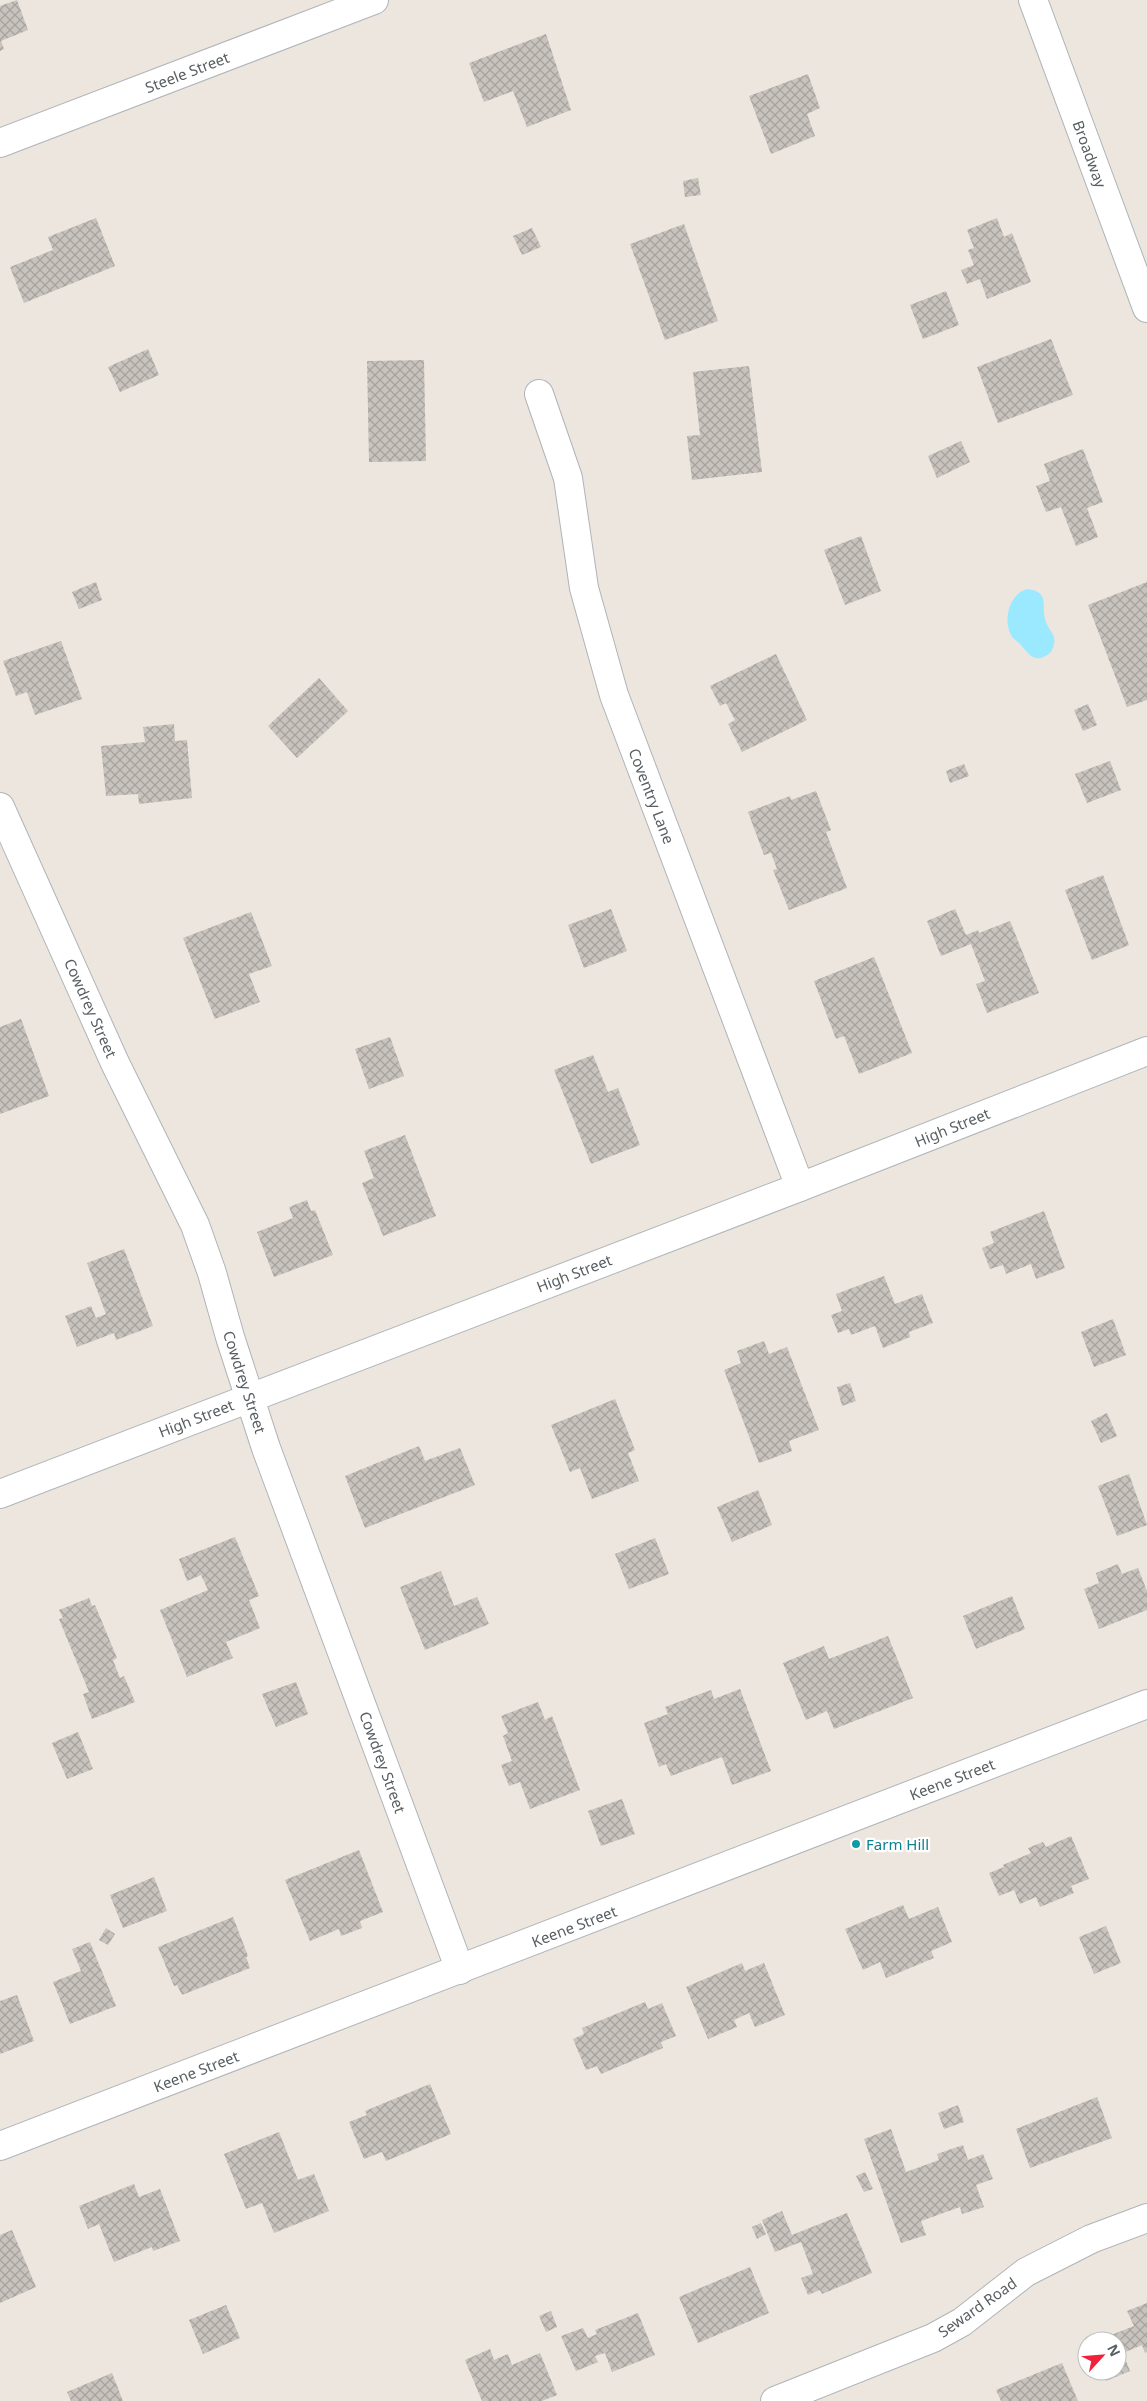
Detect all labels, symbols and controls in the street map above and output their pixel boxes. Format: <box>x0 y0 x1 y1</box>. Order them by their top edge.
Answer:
street label: Steele Street <box>142 47 233 97</box>
street label: Broadway <box>1069 118 1112 191</box>
street label: Coventry Lane <box>625 745 679 847</box>
street label: Cowdrey Street <box>60 955 122 1061</box>
street label: High Street <box>912 1103 993 1151</box>
street label: High Street <box>533 1249 615 1297</box>
street label: Cowdrey Street <box>219 1328 271 1436</box>
street label: High Street <box>155 1394 237 1442</box>
street label: Cowdrey Street <box>355 1708 411 1816</box>
street label: Keene Street <box>907 1753 998 1804</box>
place label: Farm Hill <box>866 1834 929 1854</box>
marker: Farm Hill <box>850 1838 862 1850</box>
street label: Keene Street <box>529 1900 620 1951</box>
street label: Keene Street <box>151 2045 242 2096</box>
street label: Seward Road <box>934 2273 1020 2341</box>
north arrow <box>1077 2331 1127 2381</box>
text: N <box>1103 2341 1125 2359</box>

